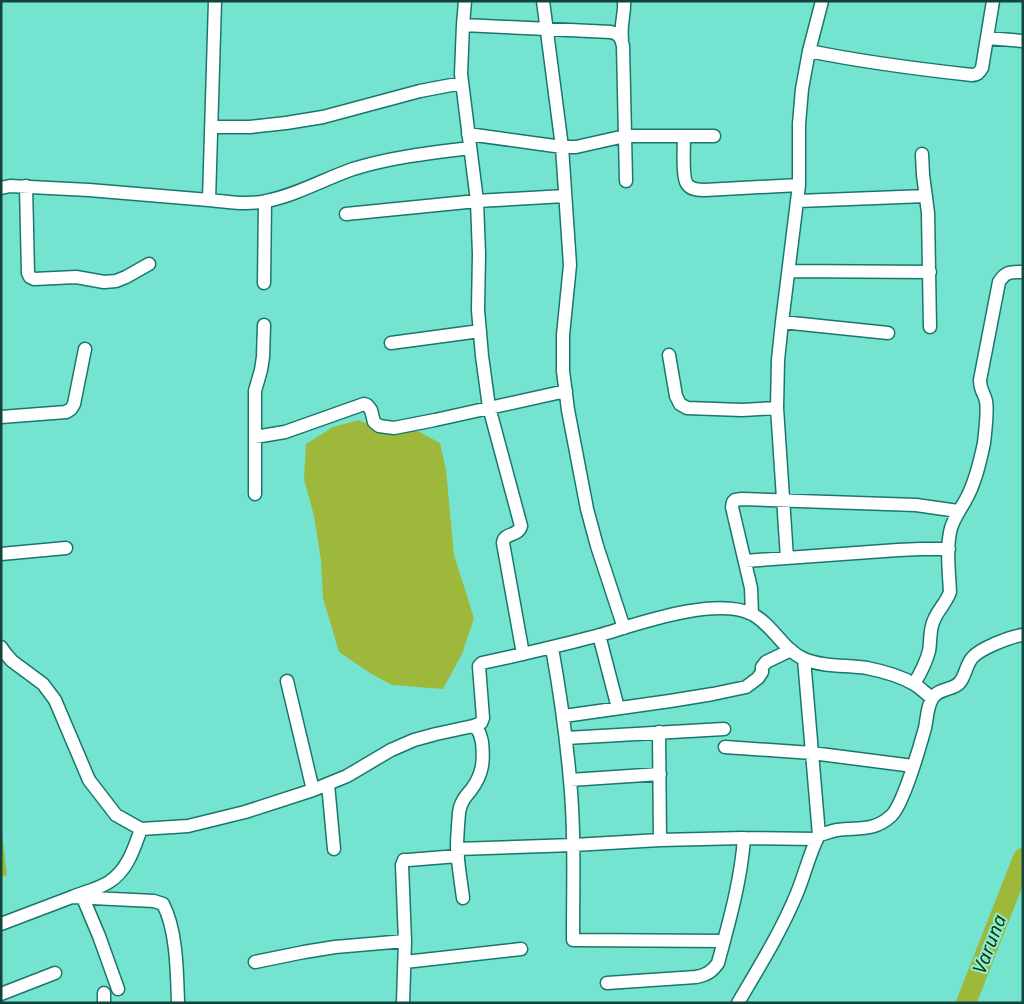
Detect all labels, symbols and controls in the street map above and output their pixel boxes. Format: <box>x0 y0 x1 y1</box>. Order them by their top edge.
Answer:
water label: Varuna <box>966 911 1012 977</box>

